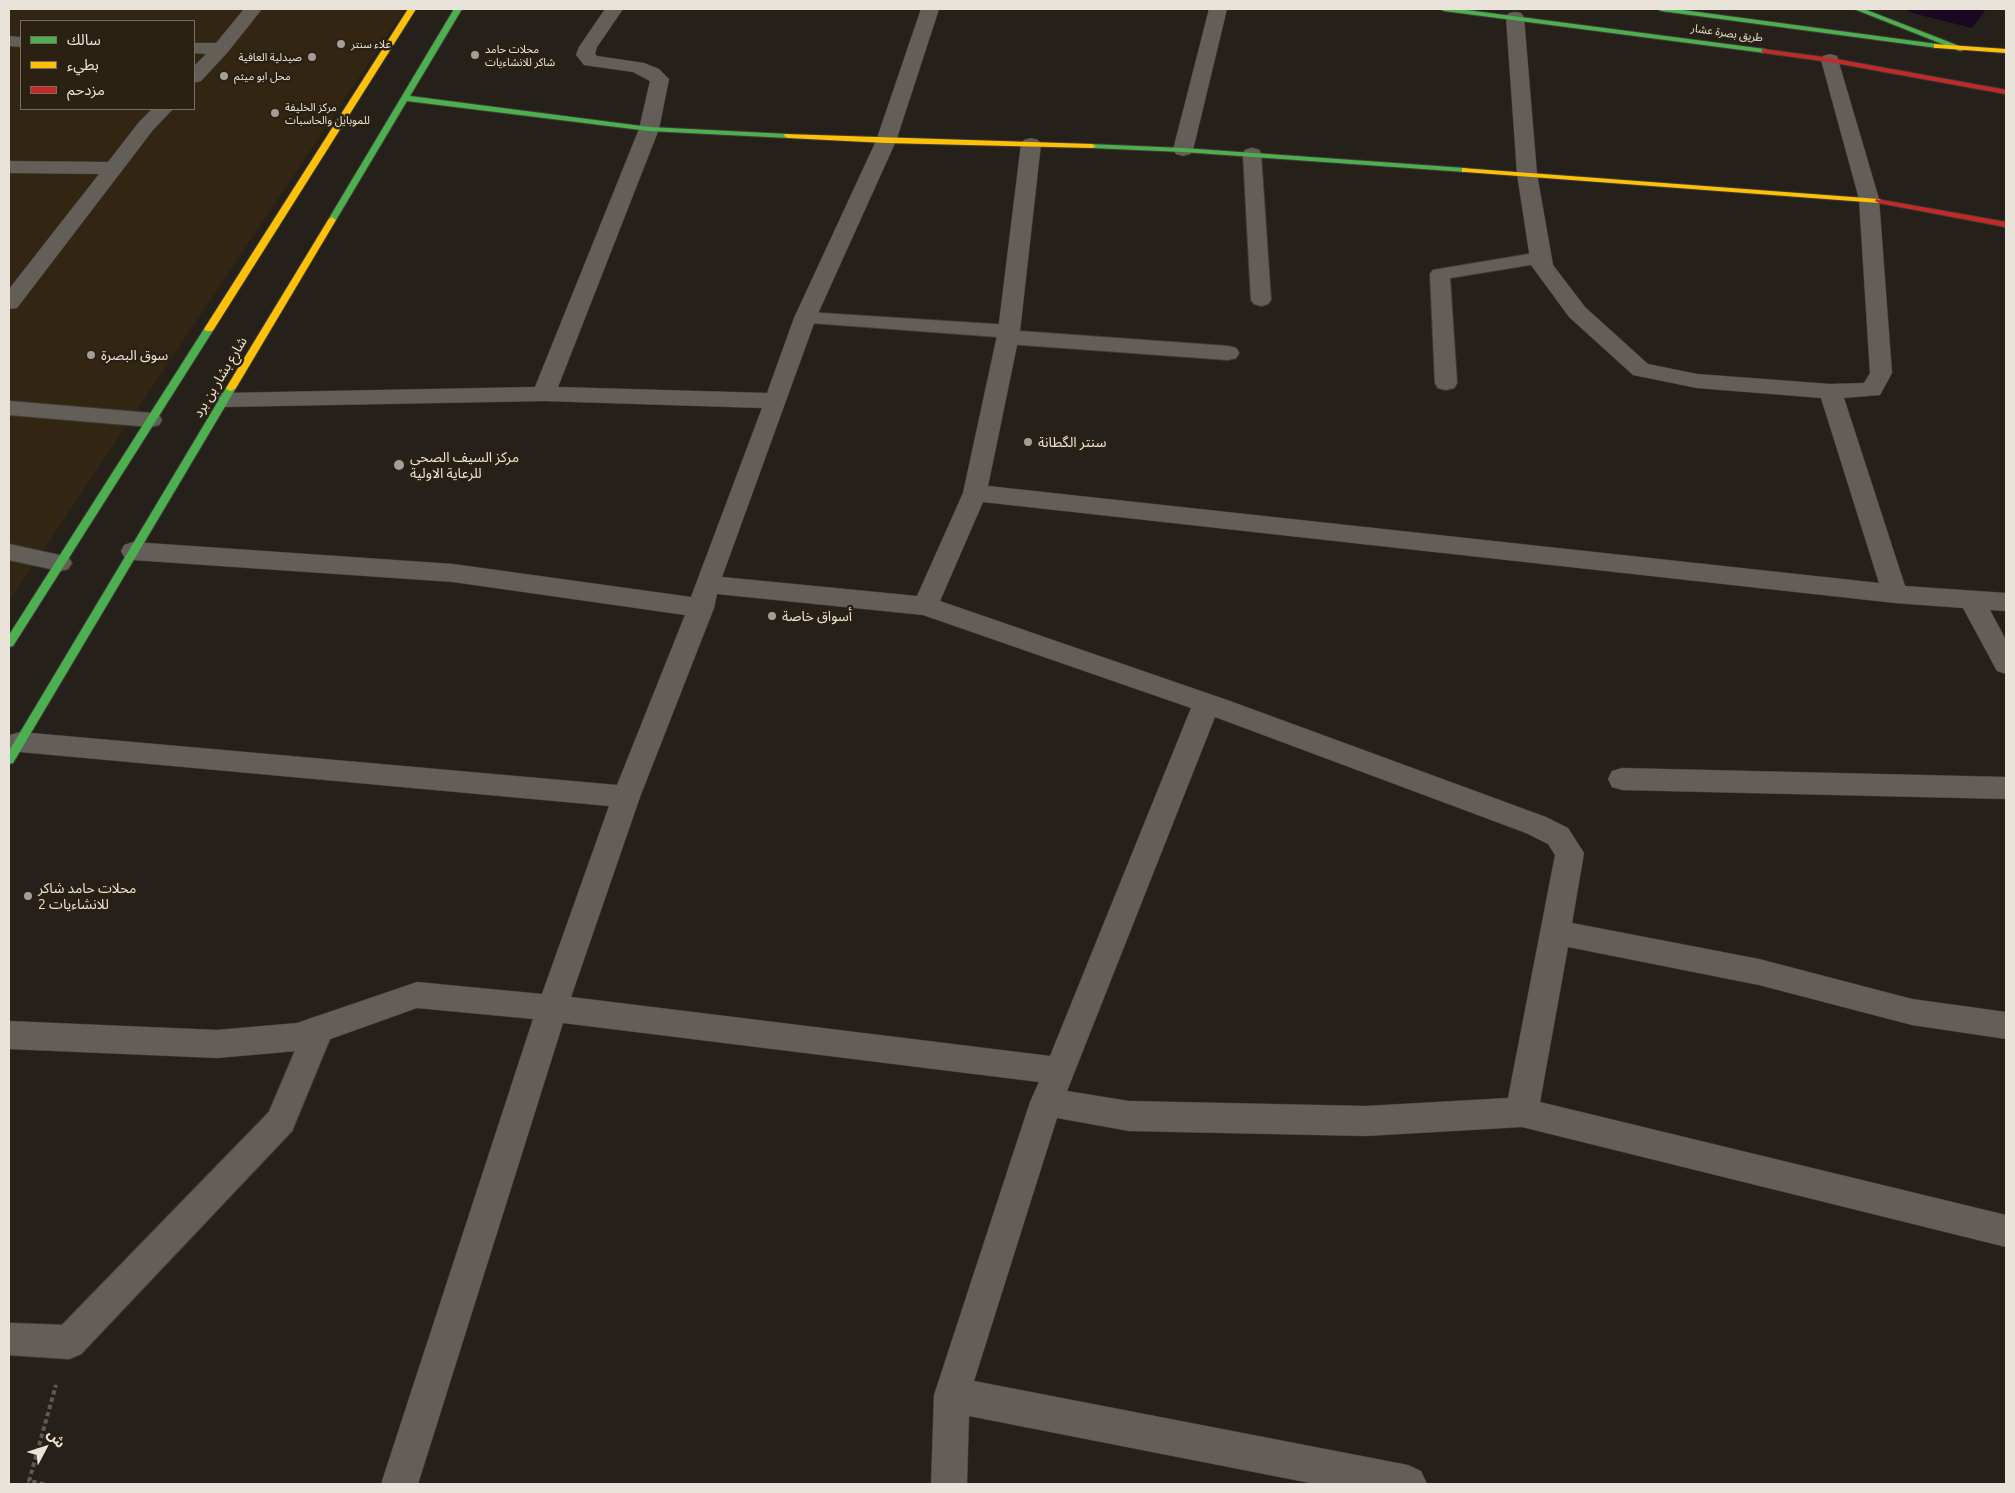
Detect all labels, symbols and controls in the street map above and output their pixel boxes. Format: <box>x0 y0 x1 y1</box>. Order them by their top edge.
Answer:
legend <box>20 20 195 110</box>
street label: طريق بصرة عشار <box>1690 21 1764 45</box>
text: سالك <box>67 31 101 48</box>
place label: علاء سنتر <box>351 37 391 51</box>
marker: علاء سنتر <box>335 38 347 50</box>
place label: محلات حامد شاكر للانشاءيات <box>485 42 555 68</box>
marker: محلات حامد شاكر للانشاءيات <box>469 49 481 61</box>
place label: صيدلية العافية <box>239 50 302 64</box>
marker: صيدلية العافية <box>306 51 318 63</box>
text: بطيء <box>67 56 99 73</box>
place label: محل ابو ميثم <box>234 69 291 83</box>
marker: محل ابو ميثم <box>218 70 230 82</box>
text: مزدحم <box>67 81 105 98</box>
place label: مركز الخليفة للموبايل والحاسبات <box>285 100 370 126</box>
marker: مركز الخليفة للموبايل والحاسبات <box>269 107 281 119</box>
street label: شارع بشار بن برد <box>189 334 251 420</box>
place label: سوق البصرة <box>101 347 168 363</box>
marker: سوق البصرة <box>85 349 97 361</box>
place label: سنتر الگطانة <box>1038 434 1106 450</box>
marker: سنتر الگطانة <box>1022 436 1034 448</box>
place label: مركز السيف الصحي للرعاية الاولية <box>410 449 519 482</box>
marker: مركز السيف الصحي للرعاية الاولية <box>392 458 406 472</box>
place label: أسواق خاصة <box>782 608 852 624</box>
marker: أسواق خاصة <box>766 610 778 622</box>
place label: محلات حامد شاكر للانشاءيات 2 <box>38 880 136 912</box>
marker: محلات حامد شاكر للانشاءيات 2 <box>22 890 34 902</box>
north arrow <box>20 1423 70 1473</box>
text: ش <box>44 1426 69 1451</box>

